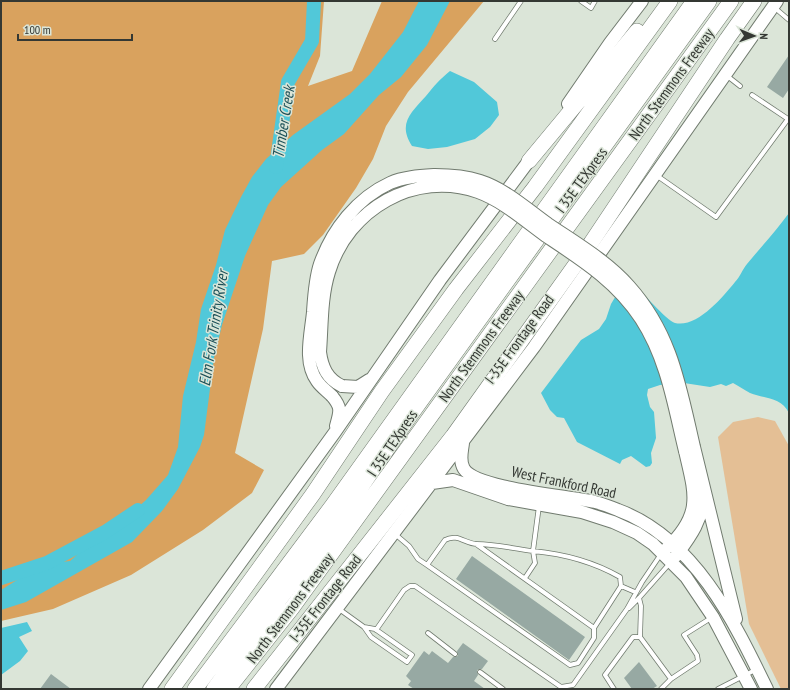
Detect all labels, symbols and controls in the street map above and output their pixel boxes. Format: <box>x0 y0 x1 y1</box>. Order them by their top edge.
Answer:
scale bar <box>18 16 132 42</box>
north arrow <box>734 16 774 56</box>
text: 100 m <box>24 22 51 37</box>
street label: North Stemmons Freeway <box>624 24 718 144</box>
text: N <box>757 33 771 40</box>
water label: Timber Creek <box>267 83 299 160</box>
street label: I 35E TEXpress <box>551 143 611 217</box>
water label: Elm Fork Trinity River <box>194 266 232 387</box>
street label: North Stemmons Freeway <box>434 286 528 406</box>
street label: I-35E Frontage Road <box>480 291 558 387</box>
street label: I 35E TEXpress <box>363 406 421 480</box>
street label: West Frankford Road <box>510 462 618 502</box>
street label: North Stemmons Freeway <box>242 549 338 667</box>
street label: I-35E Frontage Road <box>285 550 365 646</box>

